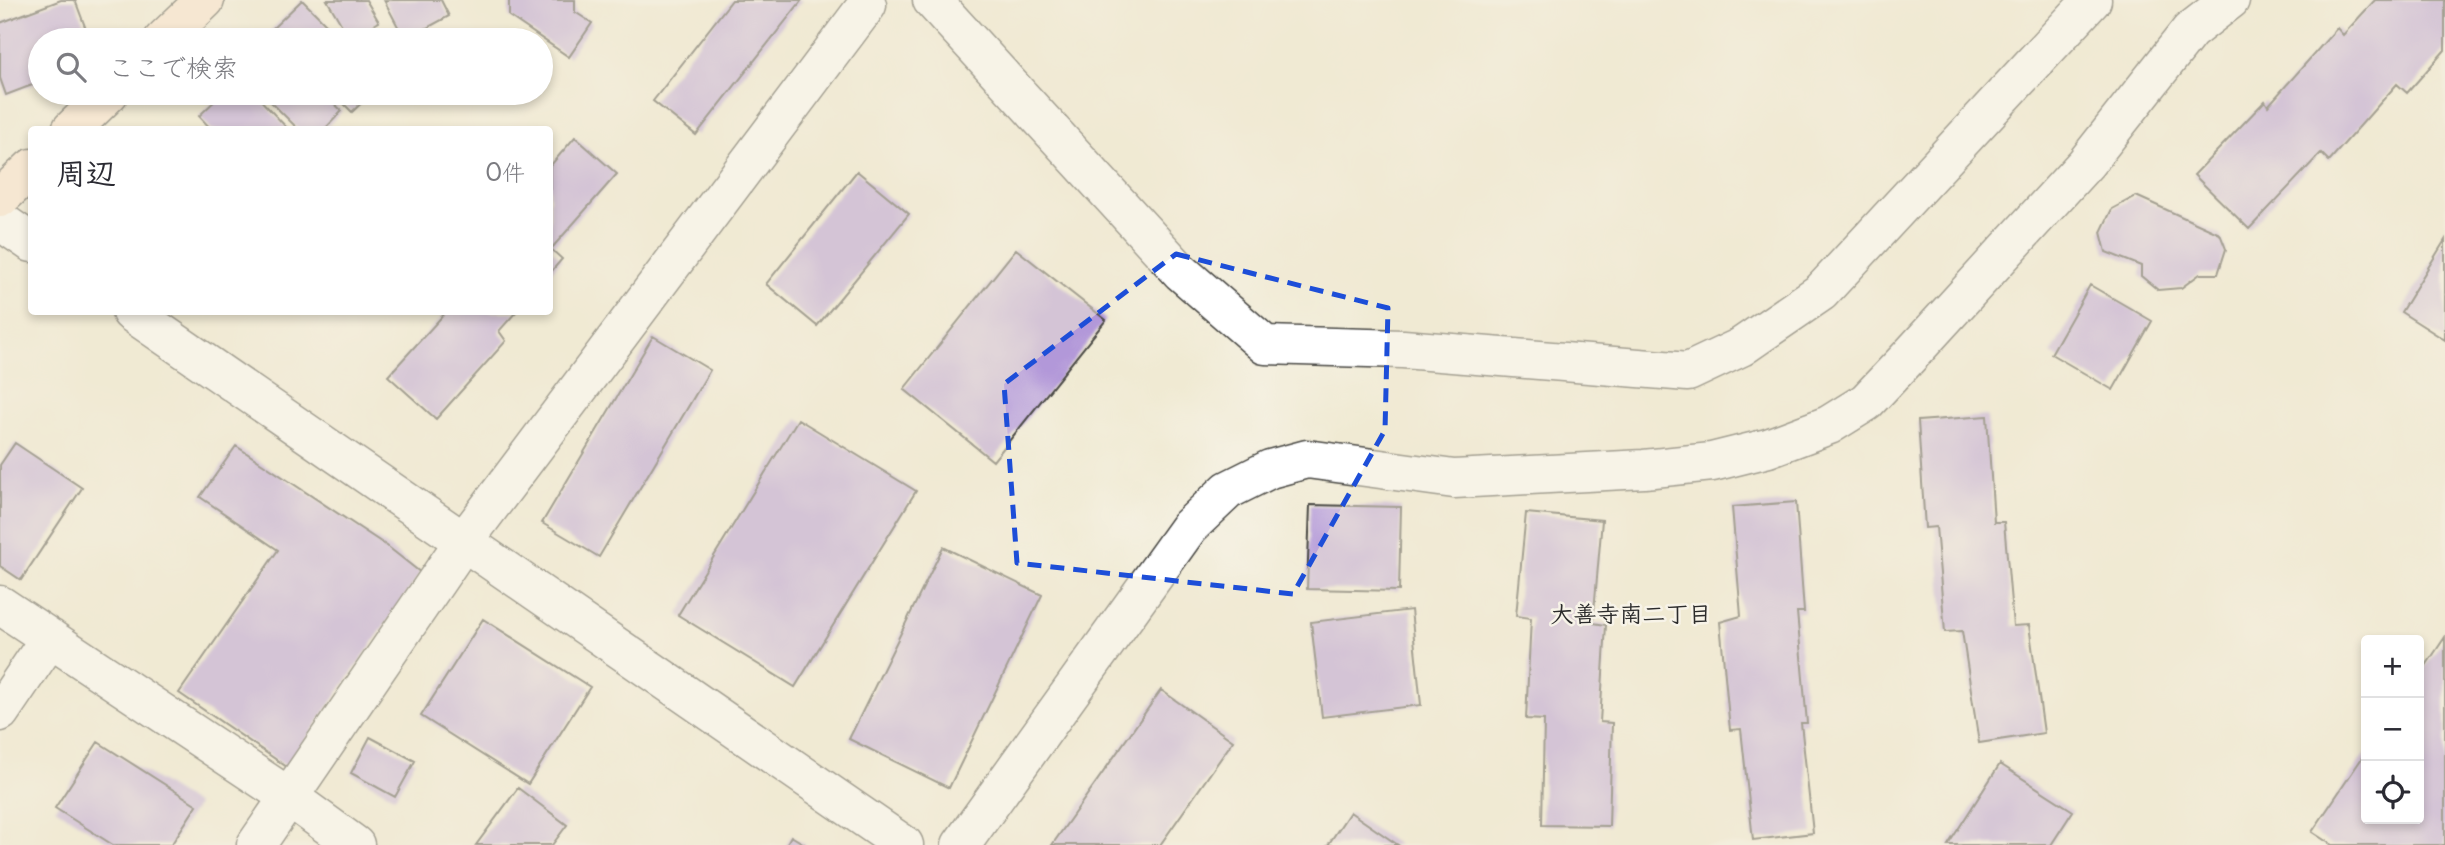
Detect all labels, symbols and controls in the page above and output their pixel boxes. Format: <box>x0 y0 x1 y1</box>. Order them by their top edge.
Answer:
search box <box>28 28 553 105</box>
text: ここで検索 <box>108 47 238 86</box>
icon: search <box>52 48 90 86</box>
text: 周辺 <box>56 149 116 194</box>
text: 0件 <box>485 154 525 189</box>
district label: 大善寺南二丁目 <box>1551 595 1712 630</box>
map controls <box>2361 635 2424 824</box>
button: + <box>2361 635 2424 698</box>
button: − <box>2361 698 2424 761</box>
button: locate <box>2361 761 2424 824</box>

